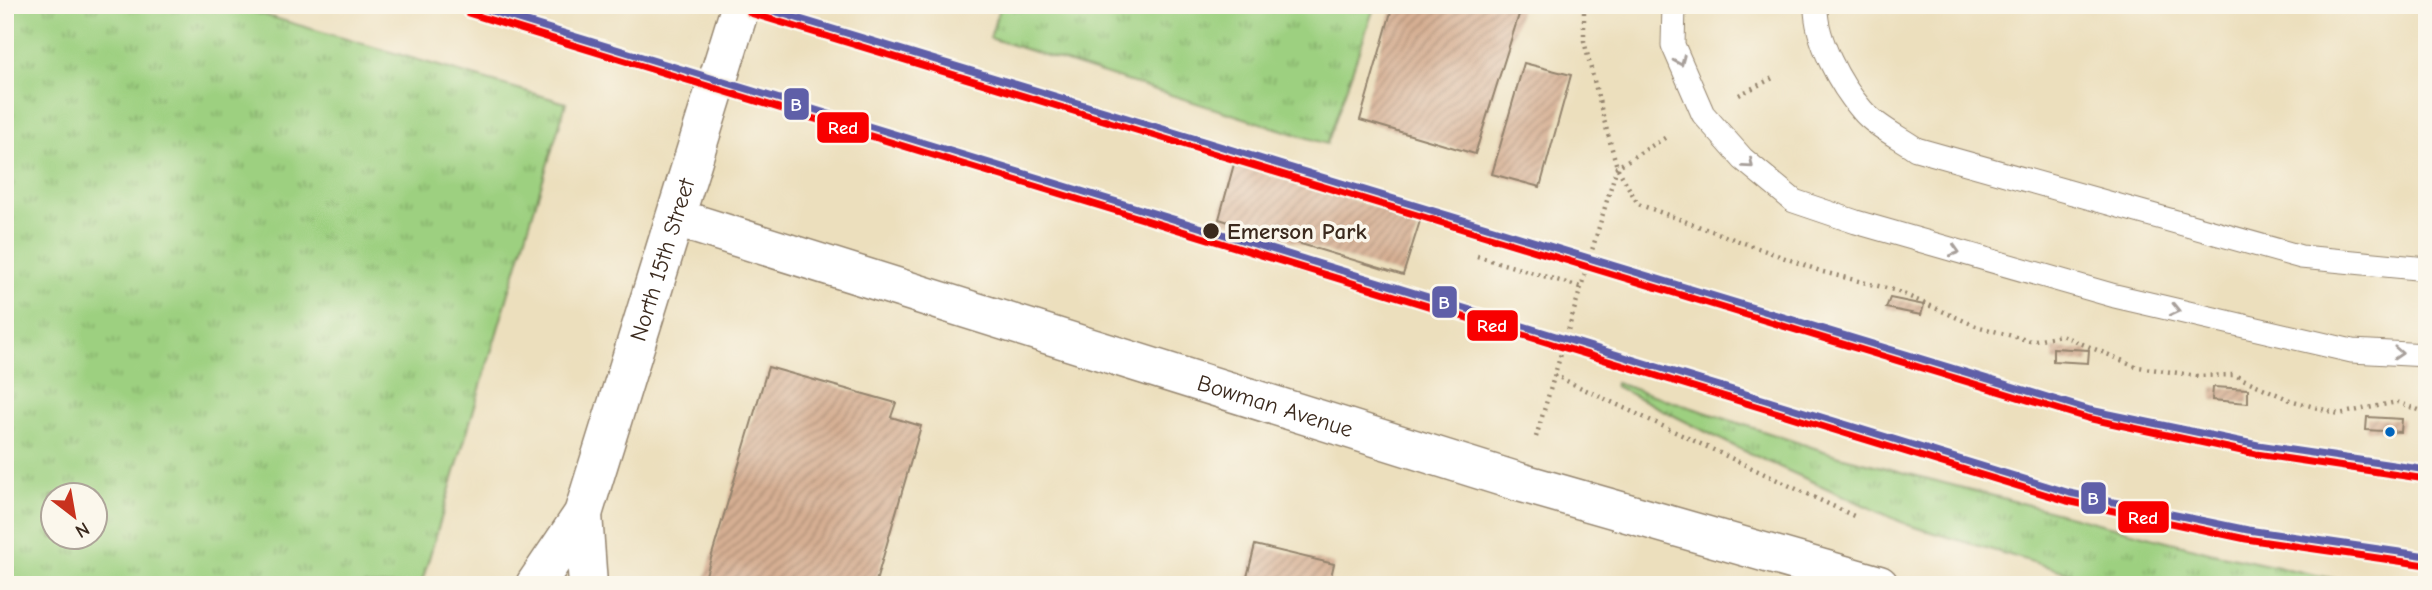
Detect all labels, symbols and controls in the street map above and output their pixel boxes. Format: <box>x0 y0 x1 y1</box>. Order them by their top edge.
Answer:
one-way arrow <box>1672 54 1686 66</box>
line badge: B <box>783 87 810 121</box>
text: B <box>790 94 802 116</box>
line badge: Red <box>816 111 870 144</box>
text: Red <box>828 117 858 139</box>
one-way arrow <box>1741 156 1754 168</box>
street label: North 15th Street <box>624 174 700 344</box>
place label: Emerson Park <box>1227 218 1367 245</box>
marker: Emerson Park <box>1201 221 1221 241</box>
one-way arrow <box>1949 242 1961 257</box>
line badge: B <box>1431 285 1458 319</box>
text: B <box>1438 292 1450 314</box>
one-way arrow <box>2169 302 2181 316</box>
line badge: Red <box>1466 309 1519 342</box>
text: Red <box>1477 315 1507 337</box>
one-way arrow <box>2393 345 2404 360</box>
street label: Bowman Avenue <box>1194 369 1356 443</box>
unlabelled marker <box>2383 425 2397 439</box>
line badge: B <box>2080 481 2107 515</box>
north arrow <box>38 482 108 552</box>
text: B <box>2087 488 2099 510</box>
line badge: Red <box>2117 500 2170 534</box>
text: Red <box>2128 507 2158 529</box>
text: N <box>71 517 93 542</box>

